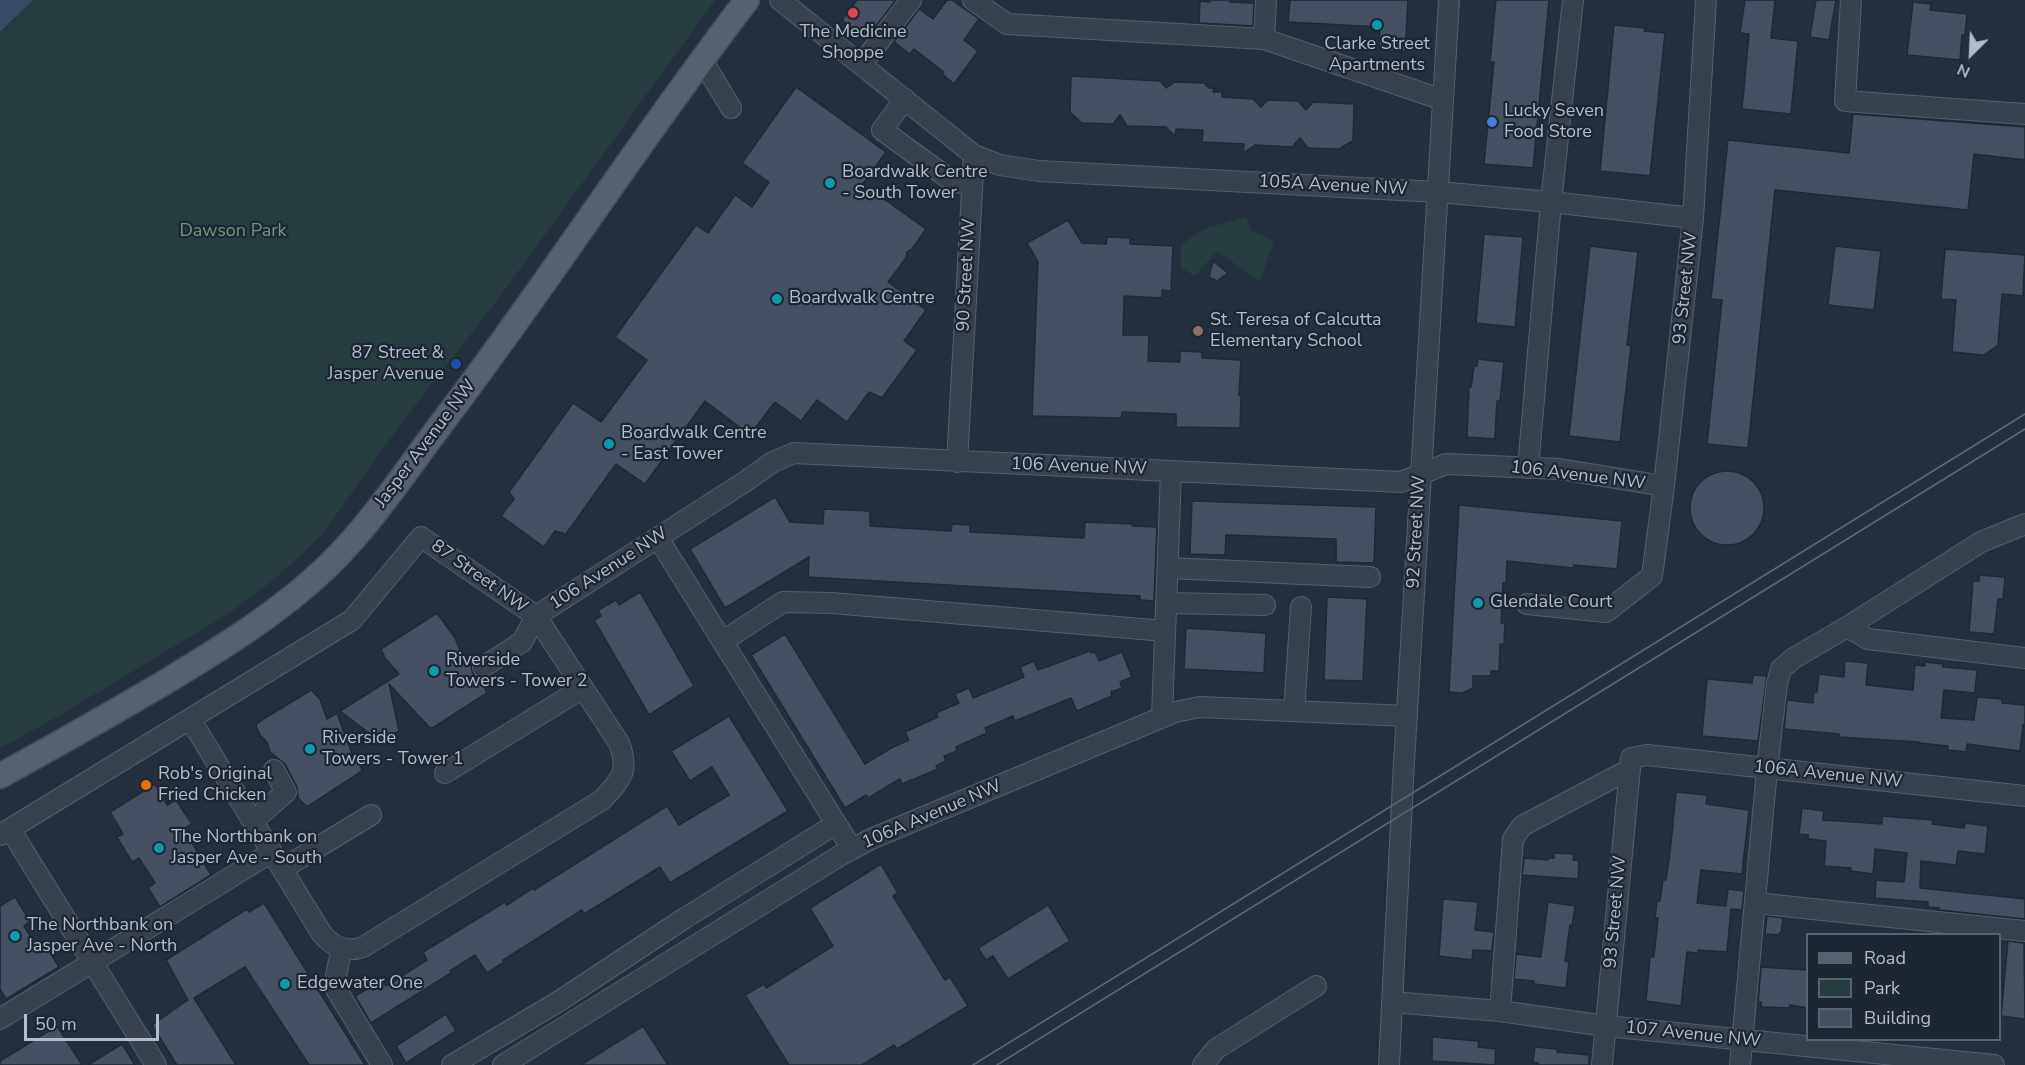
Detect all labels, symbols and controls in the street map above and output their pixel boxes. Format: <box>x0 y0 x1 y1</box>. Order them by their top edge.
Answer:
marker: The Medicine Shoppe <box>846 6 860 20</box>
marker: Clarke Street Apartments <box>1370 18 1384 32</box>
place label: The Medicine Shoppe <box>799 22 907 64</box>
north arrow <box>1941 24 2001 84</box>
place label: Clarke Street Apartments <box>1324 34 1430 76</box>
text: N <box>1954 58 1974 83</box>
place label: Lucky Seven Food Store <box>1504 101 1604 144</box>
marker: Lucky Seven Food Store <box>1485 115 1499 129</box>
place label: Boardwalk Centre - South Tower <box>842 162 987 204</box>
street label: 105A Avenue NW <box>1258 171 1408 201</box>
marker: Boardwalk Centre - South Tower <box>823 176 837 190</box>
street label: 90 Street NW <box>953 218 981 332</box>
park label: Dawson Park <box>179 221 287 243</box>
street label: 93 Street NW <box>1669 231 1703 345</box>
place label: Boardwalk Centre <box>789 288 934 310</box>
marker: Boardwalk Centre <box>770 292 784 306</box>
place label: St. Teresa of Calcutta Elementary School <box>1210 310 1382 352</box>
marker: St. Teresa of Calcutta Elementary School <box>1191 324 1205 338</box>
place label: 87 Street & Jasper Avenue <box>328 343 444 386</box>
marker: 87 Street & Jasper Avenue <box>449 357 463 371</box>
street label: Jasper Avenue NW <box>371 376 481 512</box>
place label: Boardwalk Centre - East Tower <box>621 423 766 466</box>
marker: Boardwalk Centre - East Tower <box>602 437 616 451</box>
street label: 106 Avenue NW <box>1011 454 1147 480</box>
street label: 106 Avenue NW <box>1509 457 1647 495</box>
street label: 92 Street NW <box>1403 475 1431 589</box>
street label: 106 Avenue NW <box>546 523 672 615</box>
street label: 87 Street NW <box>426 536 532 618</box>
place label: Glendale Court <box>1490 592 1612 614</box>
marker: Glendale Court <box>1471 596 1485 610</box>
place label: Riverside Towers - Tower 2 <box>446 650 588 692</box>
marker: Riverside Towers - Tower 2 <box>427 664 441 678</box>
place label: Riverside Towers - Tower 1 <box>322 728 464 771</box>
marker: Riverside Towers - Tower 1 <box>303 742 317 756</box>
street label: 106A Avenue NW <box>1753 756 1903 794</box>
place label: Rob's Original Fried Chicken <box>158 764 272 806</box>
street label: 106A Avenue NW <box>859 776 1005 854</box>
marker: Rob's Original Fried Chicken <box>139 778 153 792</box>
place label: The Northbank on Jasper Ave - South <box>171 827 322 870</box>
marker: The Northbank on Jasper Ave - South <box>152 841 166 855</box>
street label: 93 Street NW <box>1600 855 1632 969</box>
place label: The Northbank on Jasper Ave - North <box>27 915 177 958</box>
marker: The Northbank on Jasper Ave - North <box>8 929 22 943</box>
legend <box>1806 933 2001 1041</box>
text: Road <box>1864 946 1906 970</box>
place label: Edgewater One <box>297 973 423 995</box>
text: Park <box>1864 976 1900 1000</box>
marker: Edgewater One <box>278 977 292 991</box>
scale bar <box>27 1002 162 1040</box>
text: Building <box>1864 1006 1931 1030</box>
text: 50 m <box>35 1012 77 1036</box>
street label: 107 Avenue NW <box>1624 1017 1762 1053</box>

